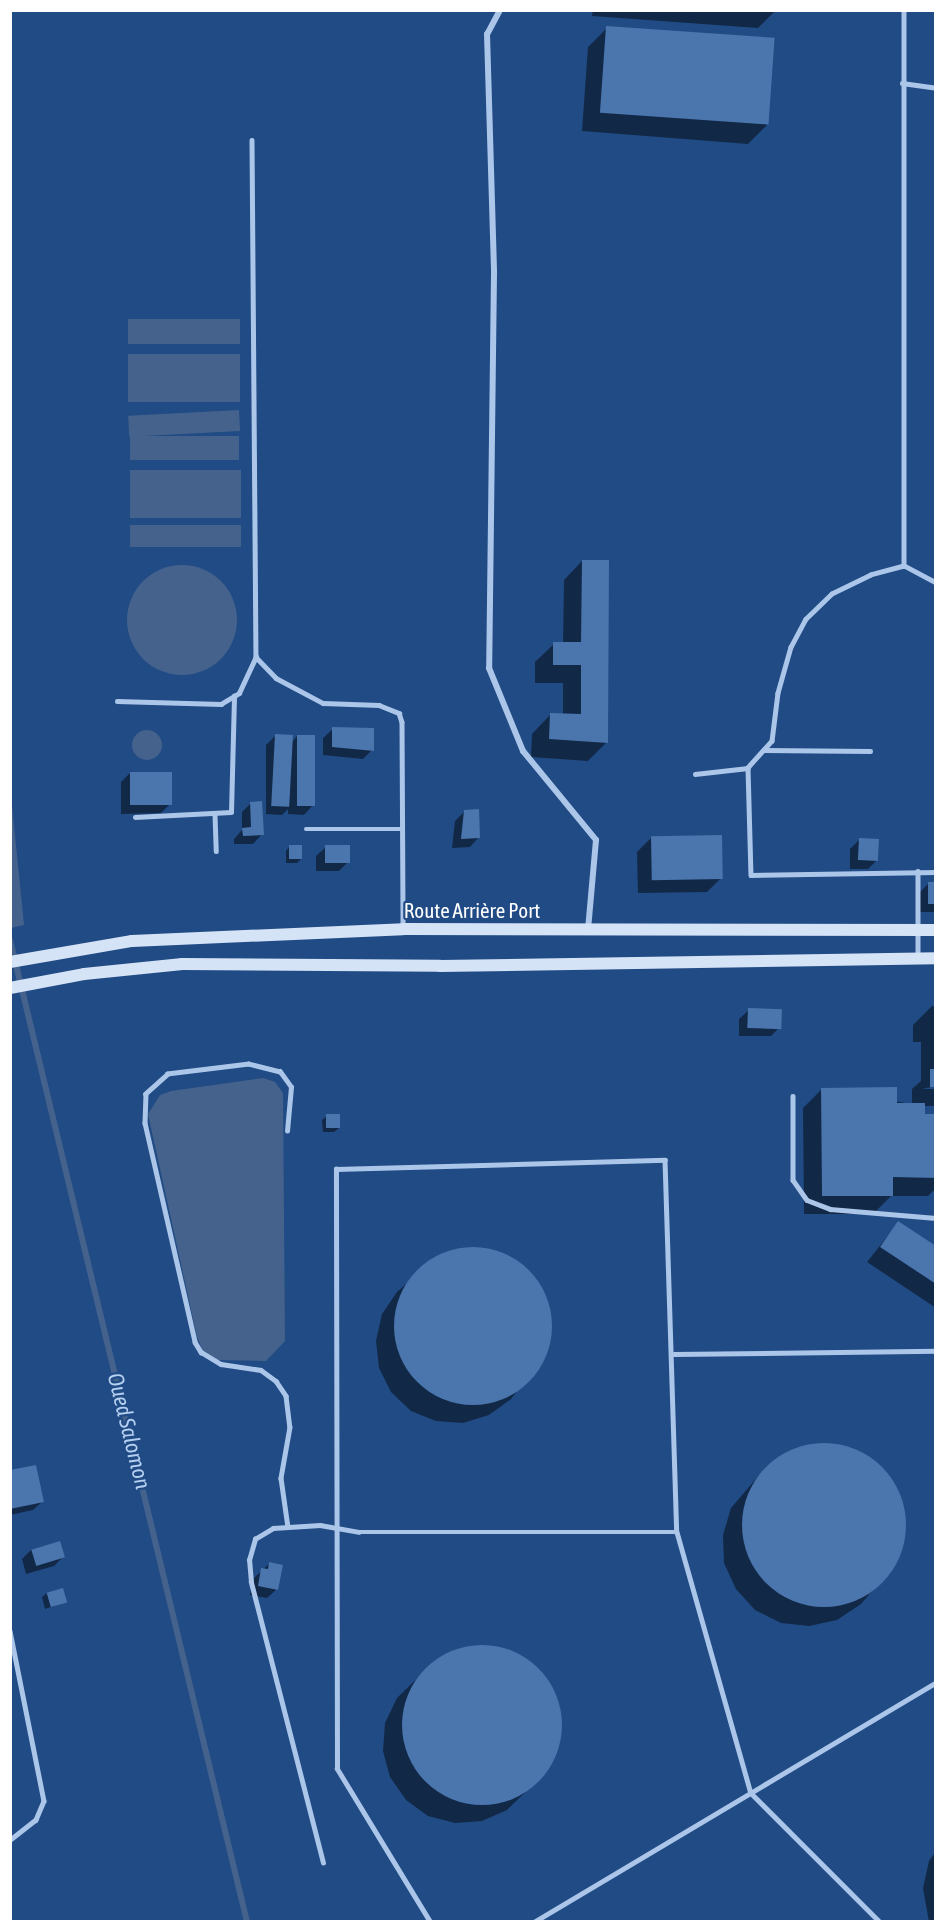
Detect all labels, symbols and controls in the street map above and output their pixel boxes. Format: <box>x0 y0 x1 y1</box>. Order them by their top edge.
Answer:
street label: Route Arrière Port <box>404 897 540 923</box>
water label: Oued Salomon <box>102 1370 156 1492</box>

